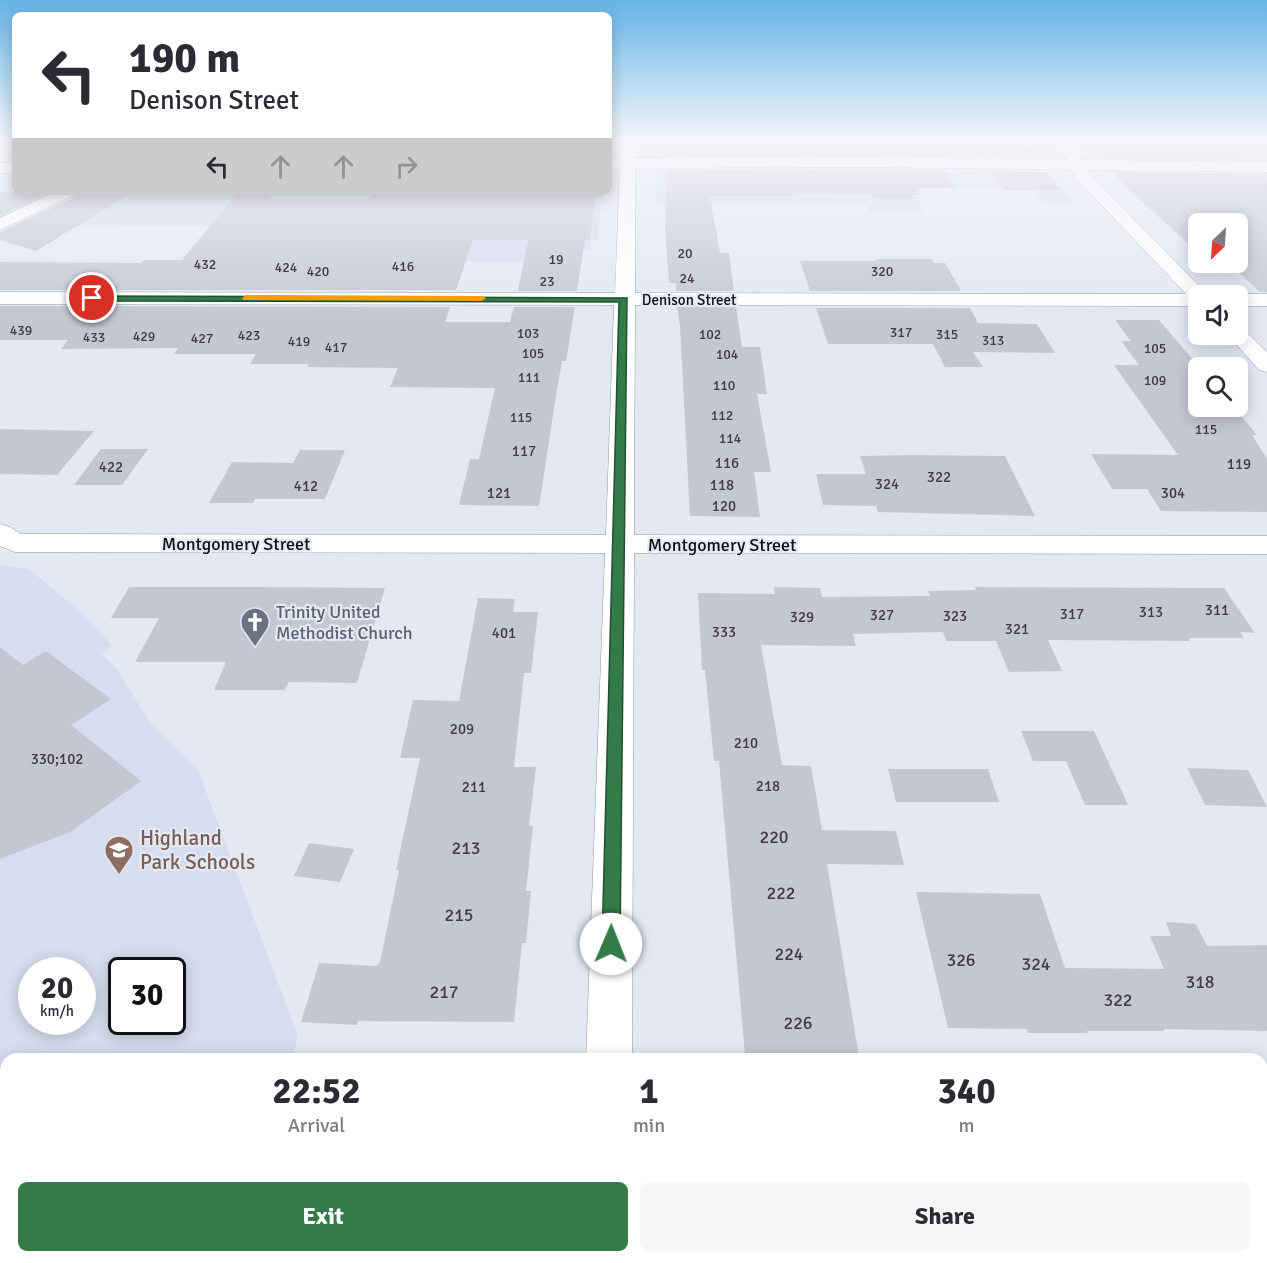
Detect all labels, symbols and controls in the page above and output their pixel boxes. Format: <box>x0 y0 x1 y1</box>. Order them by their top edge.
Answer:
text: 190 m <box>129 33 240 84</box>
icon: left <box>30 36 108 114</box>
text: Denison Street <box>129 84 299 117</box>
icon: left <box>201 150 234 183</box>
icon: ahead <box>264 150 297 183</box>
icon: ahead <box>327 150 360 183</box>
icon: right <box>390 150 423 183</box>
north arrow <box>1188 213 1248 273</box>
map controls <box>1188 213 1248 417</box>
house number: 20 <box>677 245 693 262</box>
house number: 19 <box>548 251 564 268</box>
house number: 432 <box>194 256 216 273</box>
house number: 416 <box>392 258 414 275</box>
house number: 424 <box>275 259 298 276</box>
house number: 420 <box>307 263 329 280</box>
house number: 320 <box>871 263 893 280</box>
house number: 24 <box>679 270 695 287</box>
pin <box>66 272 117 323</box>
house number: 23 <box>539 273 555 290</box>
icon: arrive <box>75 281 108 314</box>
button: sound <box>1188 285 1248 345</box>
street label: Denison Street <box>642 291 736 309</box>
house number: 439 <box>10 322 32 339</box>
house number: 317 <box>890 324 912 341</box>
house number: 103 <box>517 325 539 342</box>
house number: 102 <box>699 326 721 343</box>
house number: 315 <box>936 326 958 343</box>
house number: 423 <box>238 327 260 344</box>
house number: 429 <box>133 328 155 345</box>
house number: 433 <box>83 329 105 346</box>
house number: 427 <box>191 330 213 347</box>
house number: 313 <box>982 332 1004 349</box>
house number: 419 <box>288 333 310 350</box>
house number: 417 <box>325 339 347 356</box>
house number: 105 <box>1144 340 1166 357</box>
house number: 105 <box>522 345 544 362</box>
house number: 104 <box>716 346 739 363</box>
button: search <box>1188 357 1248 417</box>
house number: 111 <box>518 369 540 386</box>
house number: 109 <box>1144 372 1166 389</box>
house number: 110 <box>713 377 735 394</box>
house number: 112 <box>711 407 733 424</box>
house number: 115 <box>510 409 532 426</box>
house number: 115 <box>1195 421 1217 438</box>
house number: 114 <box>719 430 742 447</box>
house number: 117 <box>512 442 536 460</box>
house number: 116 <box>715 454 739 472</box>
house number: 119 <box>1227 455 1251 473</box>
house number: 422 <box>99 458 123 476</box>
house number: 322 <box>927 468 951 486</box>
house number: 324 <box>875 475 899 493</box>
house number: 118 <box>710 476 734 494</box>
house number: 412 <box>294 477 318 495</box>
house number: 121 <box>487 484 511 502</box>
house number: 304 <box>1161 484 1185 502</box>
house number: 120 <box>712 497 736 515</box>
street label: Montgomery Street <box>162 533 310 555</box>
street label: Montgomery Street <box>648 534 796 556</box>
place label: Trinity United Methodist Church <box>276 601 413 644</box>
house number: 311 <box>1205 601 1229 619</box>
house number: 313 <box>1139 603 1163 621</box>
house number: 317 <box>1060 605 1084 623</box>
church icon: Trinity United Methodist Church <box>239 606 271 648</box>
house number: 327 <box>870 606 894 624</box>
house number: 323 <box>943 607 967 625</box>
house number: 329 <box>790 608 814 626</box>
house number: 321 <box>1005 620 1029 638</box>
house number: 333 <box>712 623 736 641</box>
house number: 401 <box>492 624 516 642</box>
house number: 209 <box>450 720 474 738</box>
house number: 210 <box>734 734 758 752</box>
house number: 330;102 <box>31 750 83 768</box>
house number: 218 <box>756 777 780 795</box>
house number: 211 <box>462 778 486 796</box>
place label: Highland Park Schools <box>140 825 255 875</box>
house number: 220 <box>759 826 789 848</box>
school or university icon: Highland Park Schools <box>103 834 135 876</box>
house number: 213 <box>451 837 481 859</box>
house number: 222 <box>766 882 796 904</box>
house number: 215 <box>444 904 474 926</box>
position arrow <box>579 912 643 976</box>
house number: 224 <box>774 943 804 965</box>
house number: 326 <box>946 949 976 971</box>
house number: 324 <box>1021 953 1051 975</box>
speed limit sign: 30 <box>108 957 186 1035</box>
text: 20 <box>41 970 73 1007</box>
house number: 318 <box>1185 971 1215 993</box>
house number: 217 <box>429 981 459 1003</box>
house number: 322 <box>1103 989 1133 1011</box>
text: km/h <box>40 1002 74 1020</box>
house number: 226 <box>783 1012 813 1034</box>
text: 22:52 <box>272 1069 361 1114</box>
text: 1 <box>639 1069 659 1114</box>
text: 340 <box>937 1069 996 1114</box>
text: Arrival <box>288 1113 345 1138</box>
text: min <box>633 1113 665 1138</box>
text: m <box>959 1113 975 1138</box>
button: Exit <box>18 1182 628 1251</box>
button: Share <box>640 1182 1250 1251</box>

